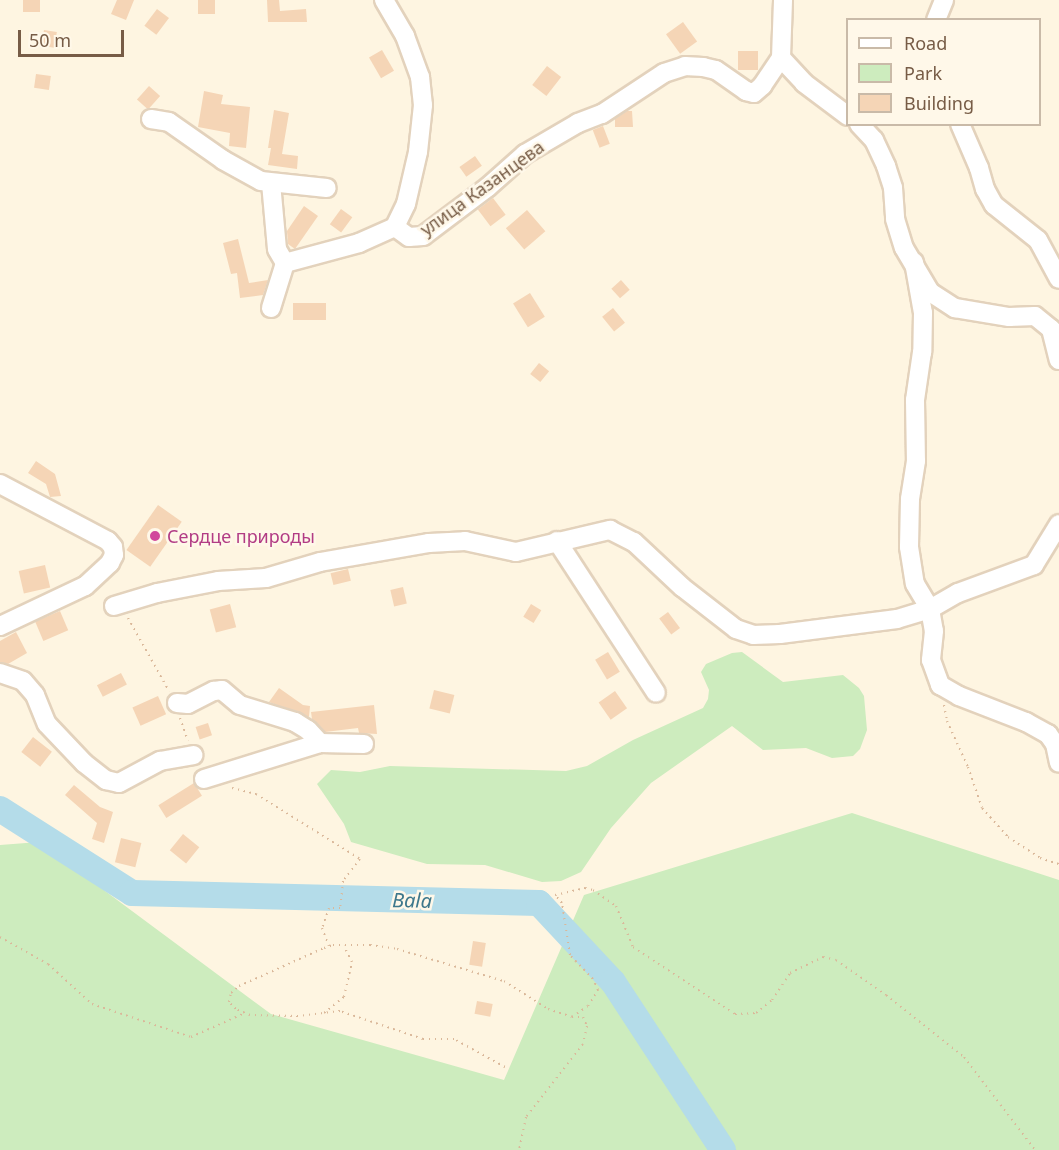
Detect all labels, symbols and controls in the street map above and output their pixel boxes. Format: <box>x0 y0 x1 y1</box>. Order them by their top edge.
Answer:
scale bar <box>21 18 128 56</box>
legend <box>846 18 1041 126</box>
text: 50 m <box>29 28 71 52</box>
text: Road <box>904 31 947 55</box>
text: Park <box>904 61 942 85</box>
text: Building <box>904 91 974 115</box>
street label: улица Казанцева <box>416 136 548 240</box>
place label: Сердце природы <box>167 525 315 547</box>
marker: Сердце природы <box>148 529 162 543</box>
water label: Bala <box>392 888 432 912</box>

